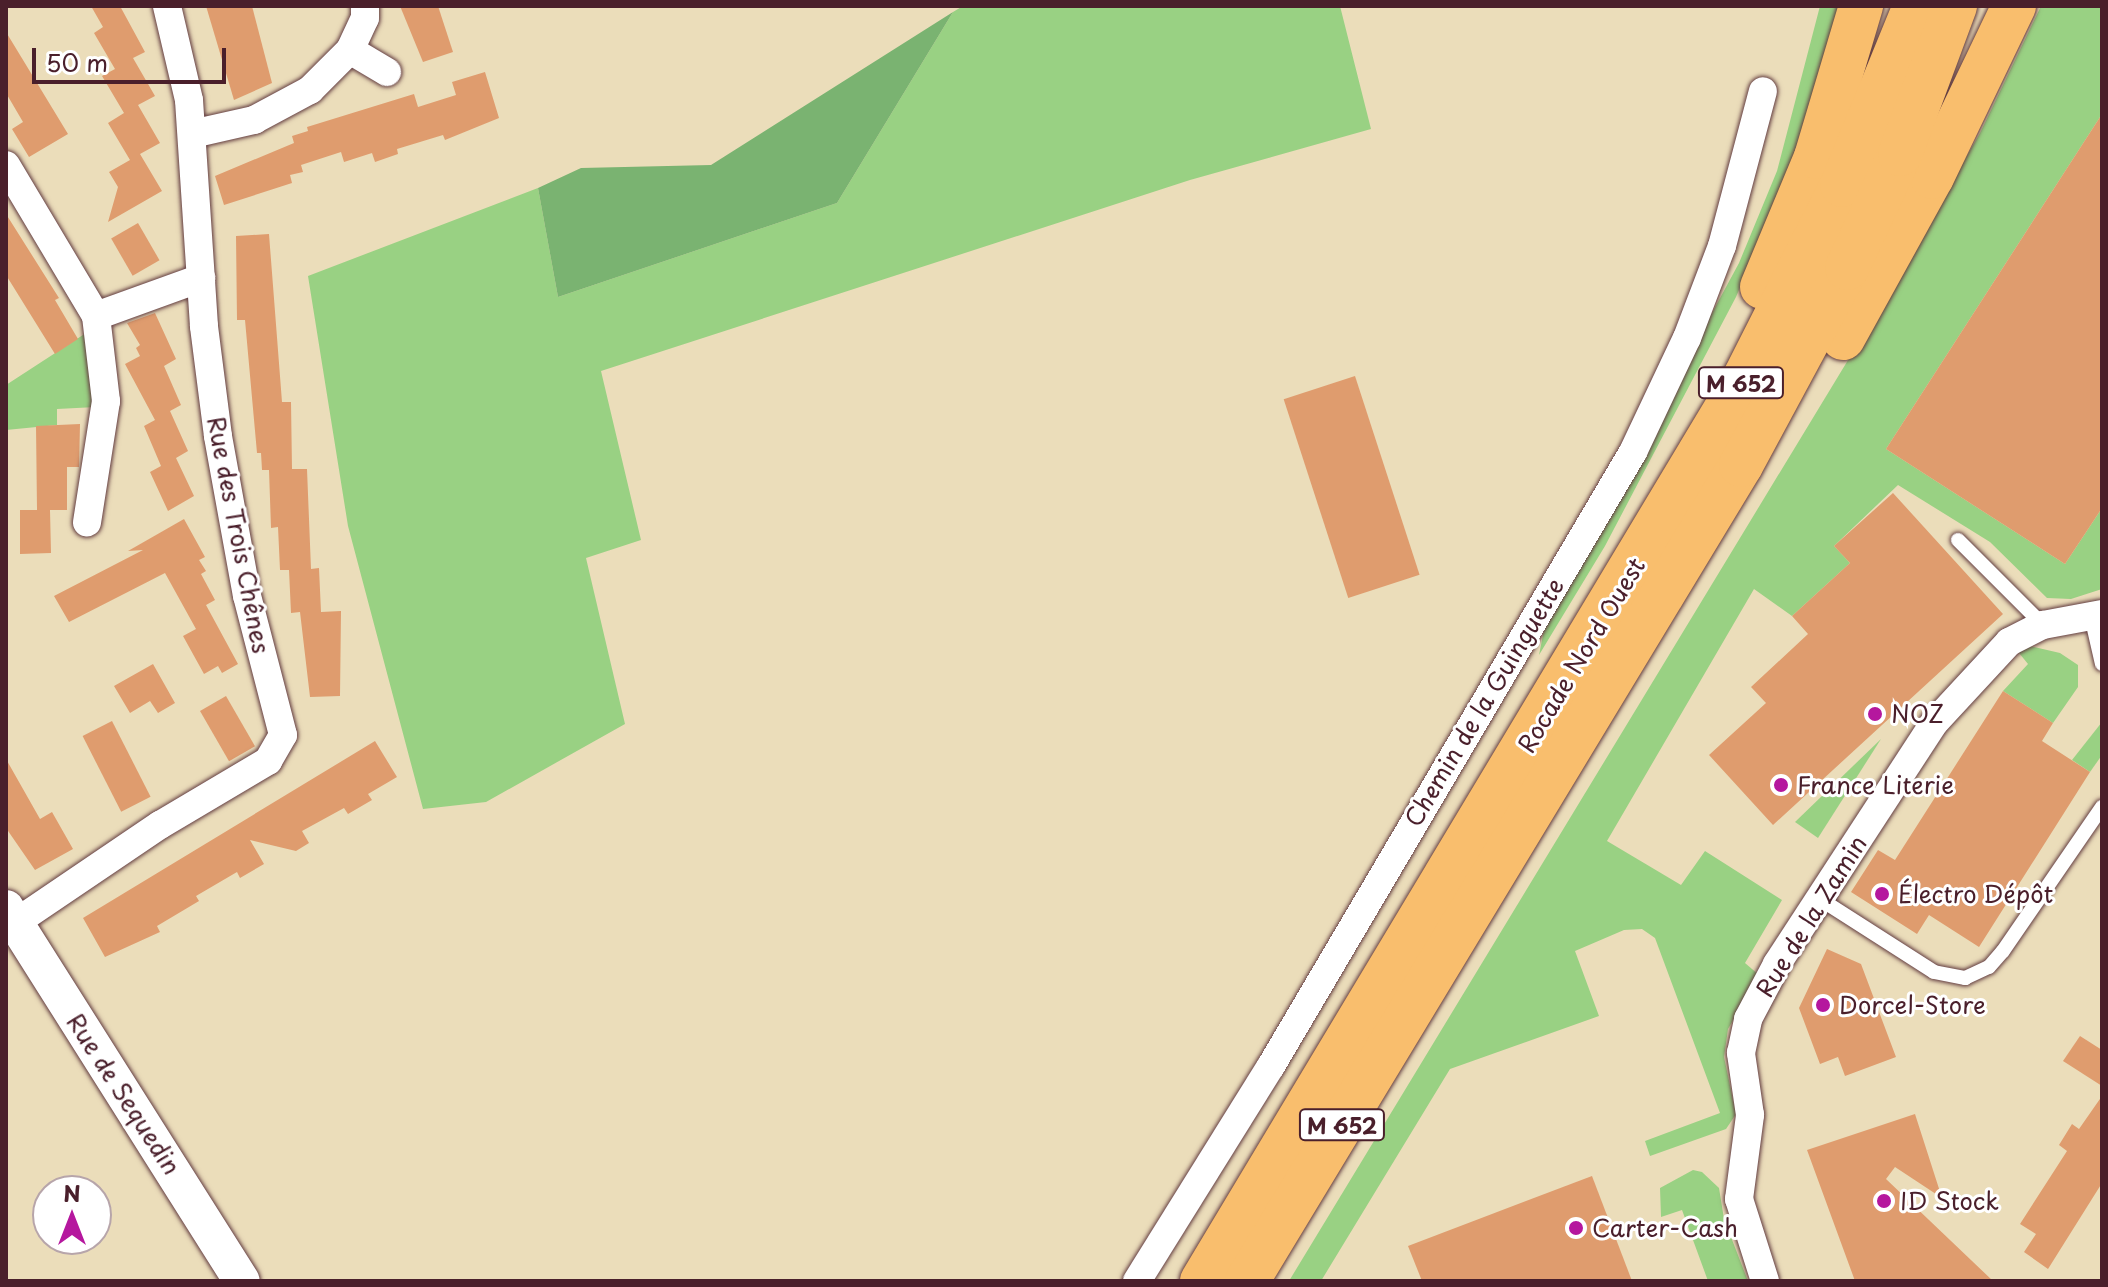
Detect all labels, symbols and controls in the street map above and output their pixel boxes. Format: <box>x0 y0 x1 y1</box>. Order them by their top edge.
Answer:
scale bar <box>36 32 230 82</box>
text: 50 m <box>46 44 108 80</box>
road number: M 652 <box>1697 365 1785 401</box>
street label: Rue des Trois Chênes <box>201 412 277 658</box>
street label: Rocade Nord Ouest <box>1511 552 1651 758</box>
street label: Chemin de la Guinguette <box>1398 572 1570 832</box>
place label: NOZ <box>1891 700 1944 728</box>
marker: NOZ <box>1866 705 1884 723</box>
place label: France Literie <box>1797 771 1955 799</box>
marker: France Literie <box>1772 776 1790 794</box>
street label: Rue de la Zamin <box>1748 828 1874 1004</box>
place label: Électro Dépôt <box>1898 880 2055 908</box>
marker: Électro Dépôt <box>1873 885 1891 903</box>
place label: Dorcel-Store <box>1839 991 1986 1019</box>
marker: Dorcel-Store <box>1814 996 1832 1014</box>
street label: Rue de Sequedin <box>60 1006 188 1182</box>
road number: M 652 <box>1298 1107 1386 1143</box>
north arrow <box>32 1175 112 1255</box>
text: N <box>63 1176 81 1209</box>
place label: ID Stock <box>1900 1187 1998 1215</box>
marker: ID Stock <box>1875 1192 1893 1210</box>
place label: Carter-Cash <box>1592 1214 1738 1242</box>
marker: Carter-Cash <box>1567 1219 1585 1237</box>

